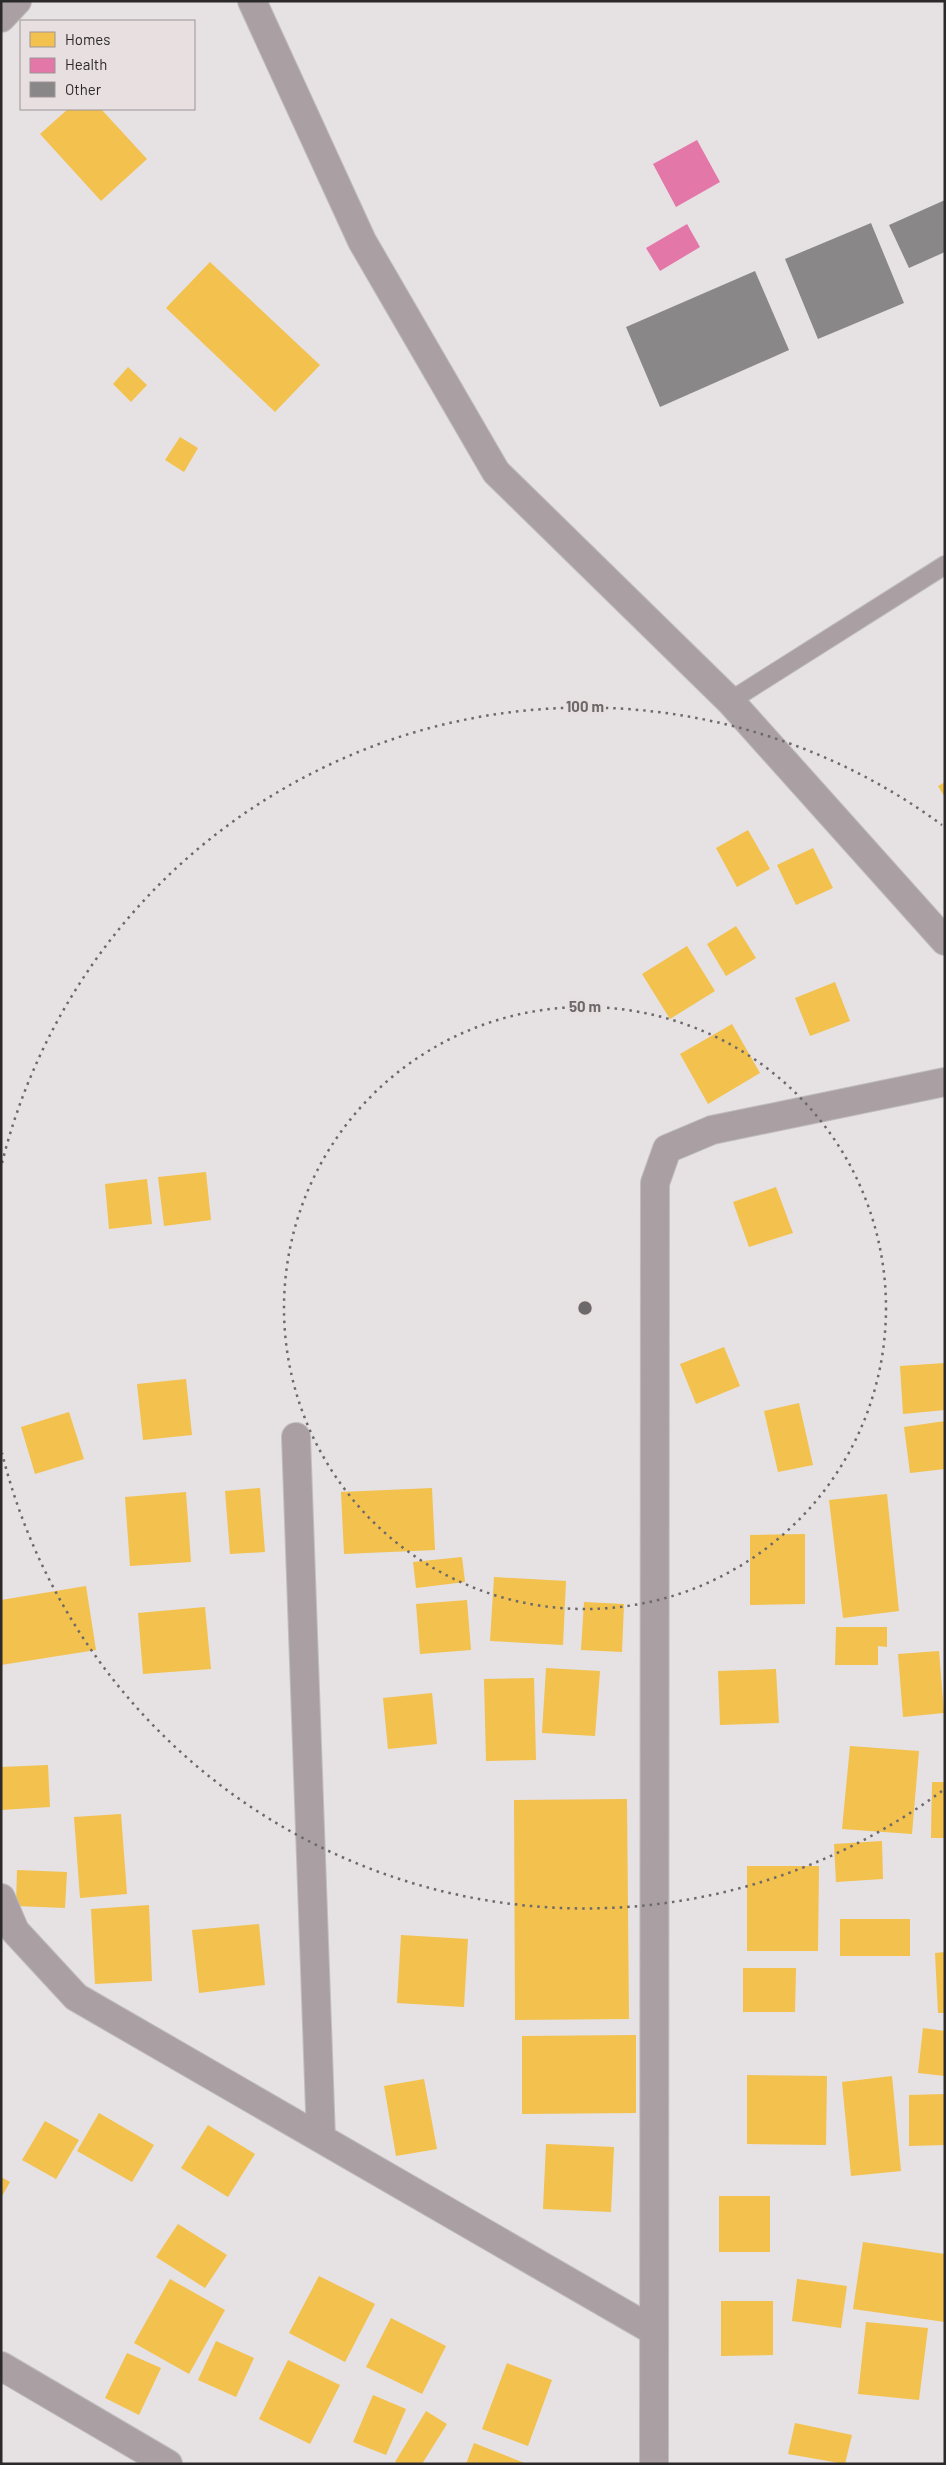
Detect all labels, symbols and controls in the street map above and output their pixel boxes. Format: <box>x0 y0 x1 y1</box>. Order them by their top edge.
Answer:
legend <box>20 20 195 110</box>
text: Homes <box>65 30 110 48</box>
text: Health <box>65 55 107 73</box>
text: Other <box>65 80 102 98</box>
text: 100 m <box>566 697 604 715</box>
text: 50 m <box>569 997 601 1015</box>
centre of rings <box>576 1299 594 1317</box>

